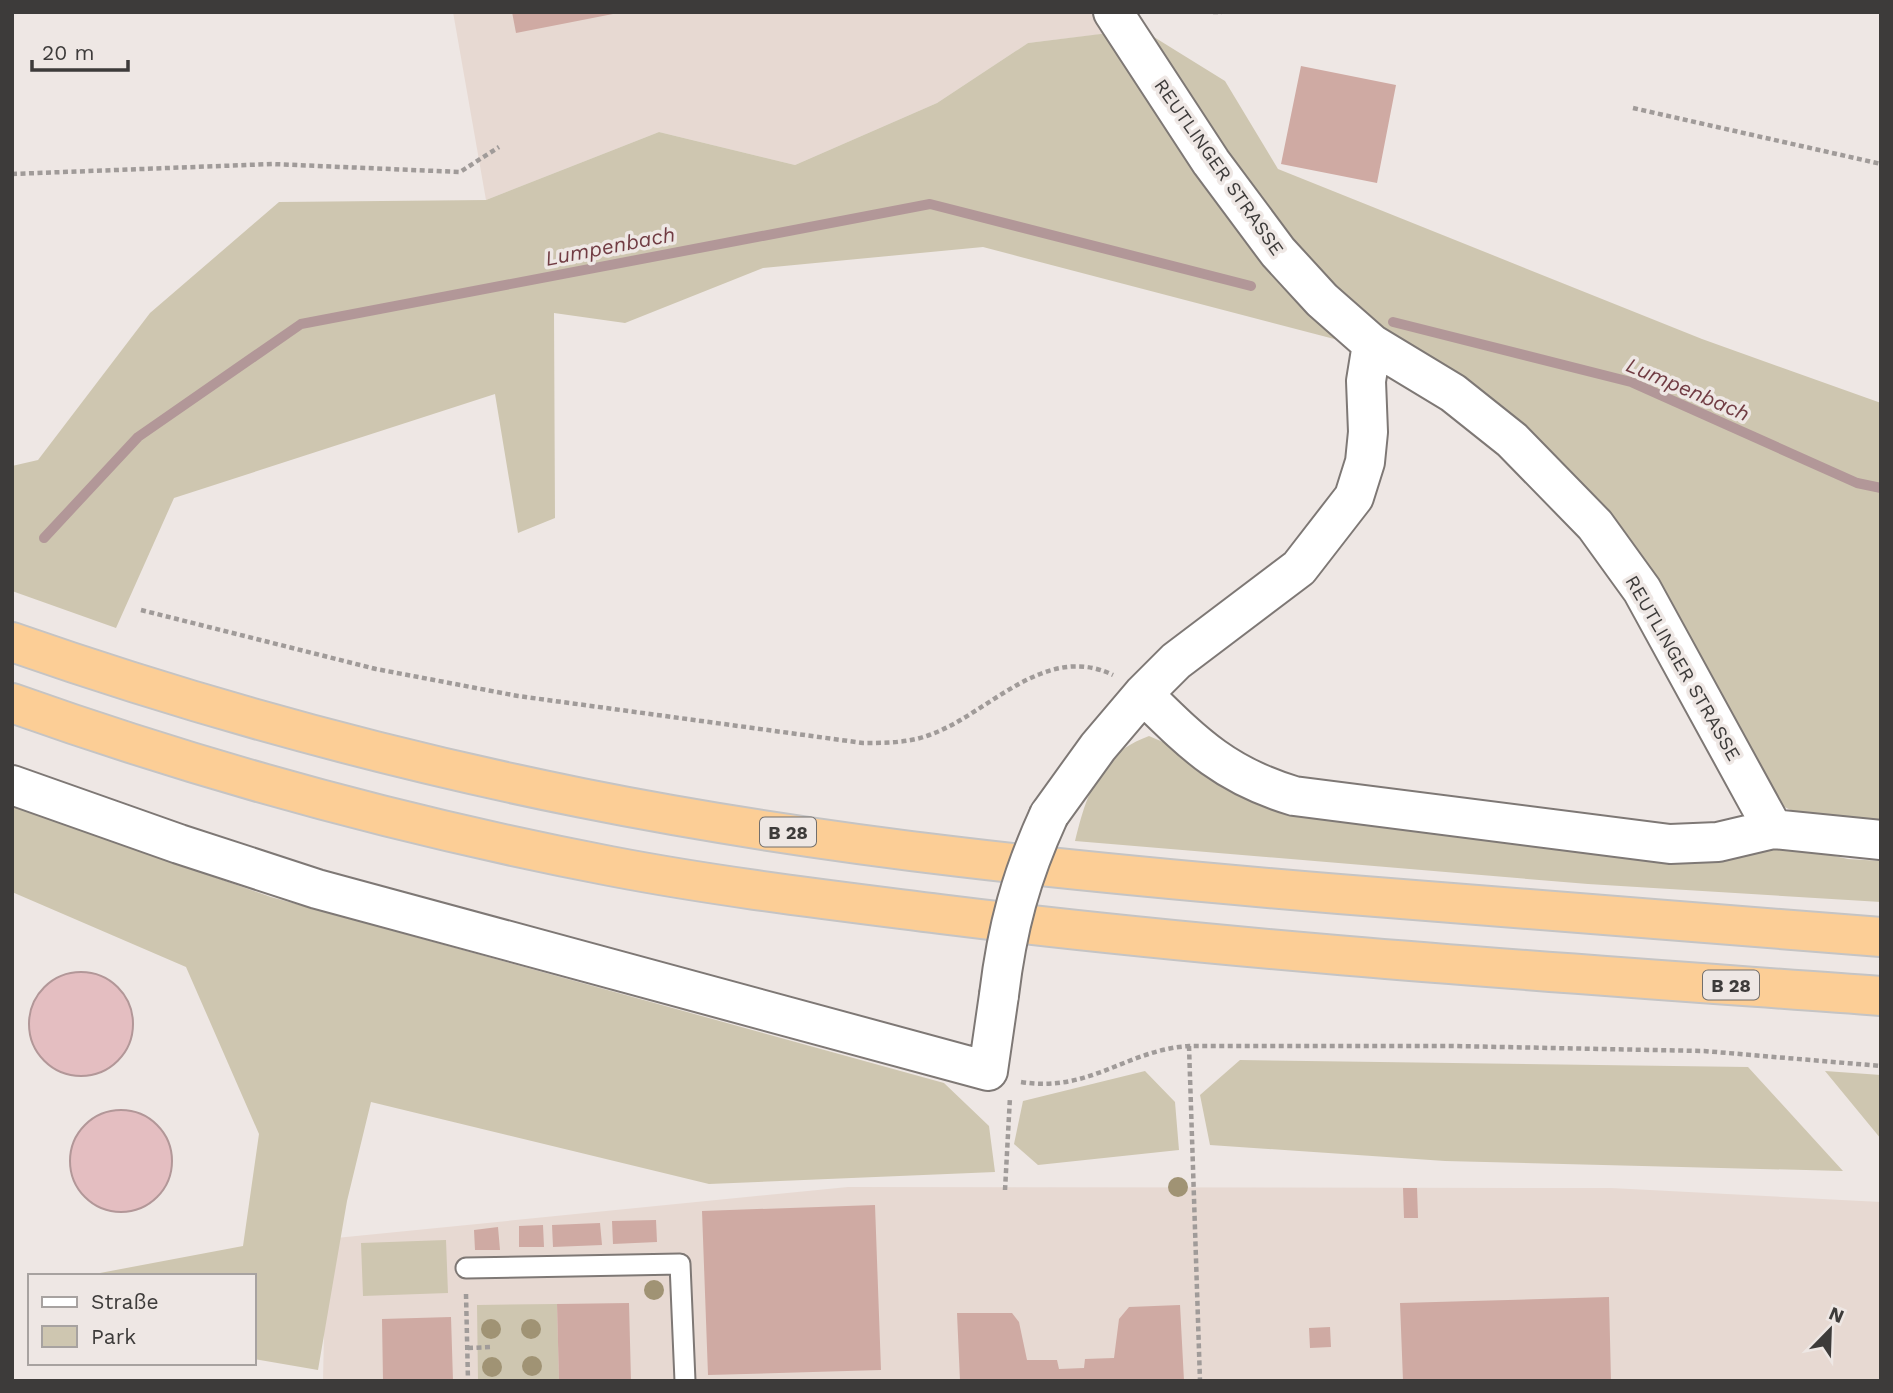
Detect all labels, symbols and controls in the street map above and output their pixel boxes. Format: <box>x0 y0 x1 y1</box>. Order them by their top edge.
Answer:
scale bar <box>32 28 128 72</box>
text: 20 m <box>42 40 94 65</box>
street label: REUTLINGER STRASSE <box>1149 74 1289 260</box>
water label: Lumpenbach <box>543 221 677 271</box>
water label: Lumpenbach <box>1623 352 1753 426</box>
street label: REUTLINGER STRASSE <box>1620 571 1746 765</box>
road number: B 28 <box>760 818 816 846</box>
road number: B 28 <box>1703 970 1759 1000</box>
legend <box>28 1274 256 1365</box>
text: Straße <box>91 1289 159 1314</box>
north arrow <box>1795 1295 1865 1365</box>
text: N <box>1825 1301 1847 1328</box>
text: Park <box>91 1324 136 1349</box>

